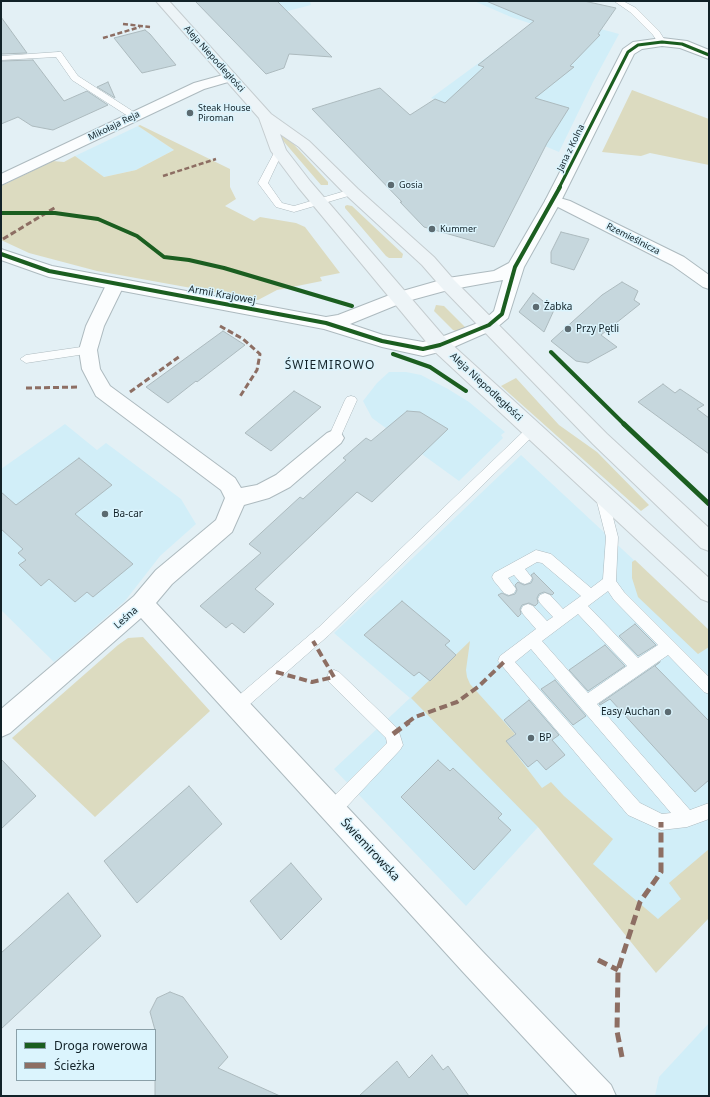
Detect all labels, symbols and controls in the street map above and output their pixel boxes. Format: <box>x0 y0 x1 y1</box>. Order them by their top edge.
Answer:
street label: Aleja Niepodległości <box>181 24 247 94</box>
place label: Steak House Piroman <box>198 103 251 124</box>
marker: Steak House Piroman <box>185 108 195 118</box>
street label: Mikołaja Reja <box>87 109 141 143</box>
street label: Jana z Kolna <box>555 123 587 173</box>
marker: Gosia <box>386 180 396 190</box>
place label: Gosia <box>399 180 423 190</box>
street label: Rzemieślnicza <box>604 221 662 257</box>
marker: Kummer <box>427 224 437 234</box>
place label: Kummer <box>440 224 477 234</box>
street label: Armii Krajowej <box>188 283 256 307</box>
place label: Żabka <box>544 301 572 313</box>
marker: Żabka <box>531 302 541 312</box>
place label: Przy Pętli <box>576 323 619 335</box>
marker: Przy Pętli <box>563 324 573 334</box>
street label: Aleja Niepodległości <box>447 350 525 424</box>
district label: ŚWIEMIROWO <box>285 359 375 373</box>
place label: Ba-car <box>113 508 143 520</box>
marker: Ba-car <box>100 509 110 519</box>
street label: Leśna <box>112 604 140 632</box>
place label: Easy Auchan <box>601 706 660 718</box>
marker: Easy Auchan <box>663 707 673 717</box>
place label: BP <box>539 732 552 744</box>
marker: BP <box>526 733 536 743</box>
street label: Świemirowska <box>337 816 403 884</box>
legend <box>16 1029 156 1081</box>
text: Droga rowerowa <box>54 1037 148 1054</box>
text: Ścieżka <box>54 1057 95 1074</box>

